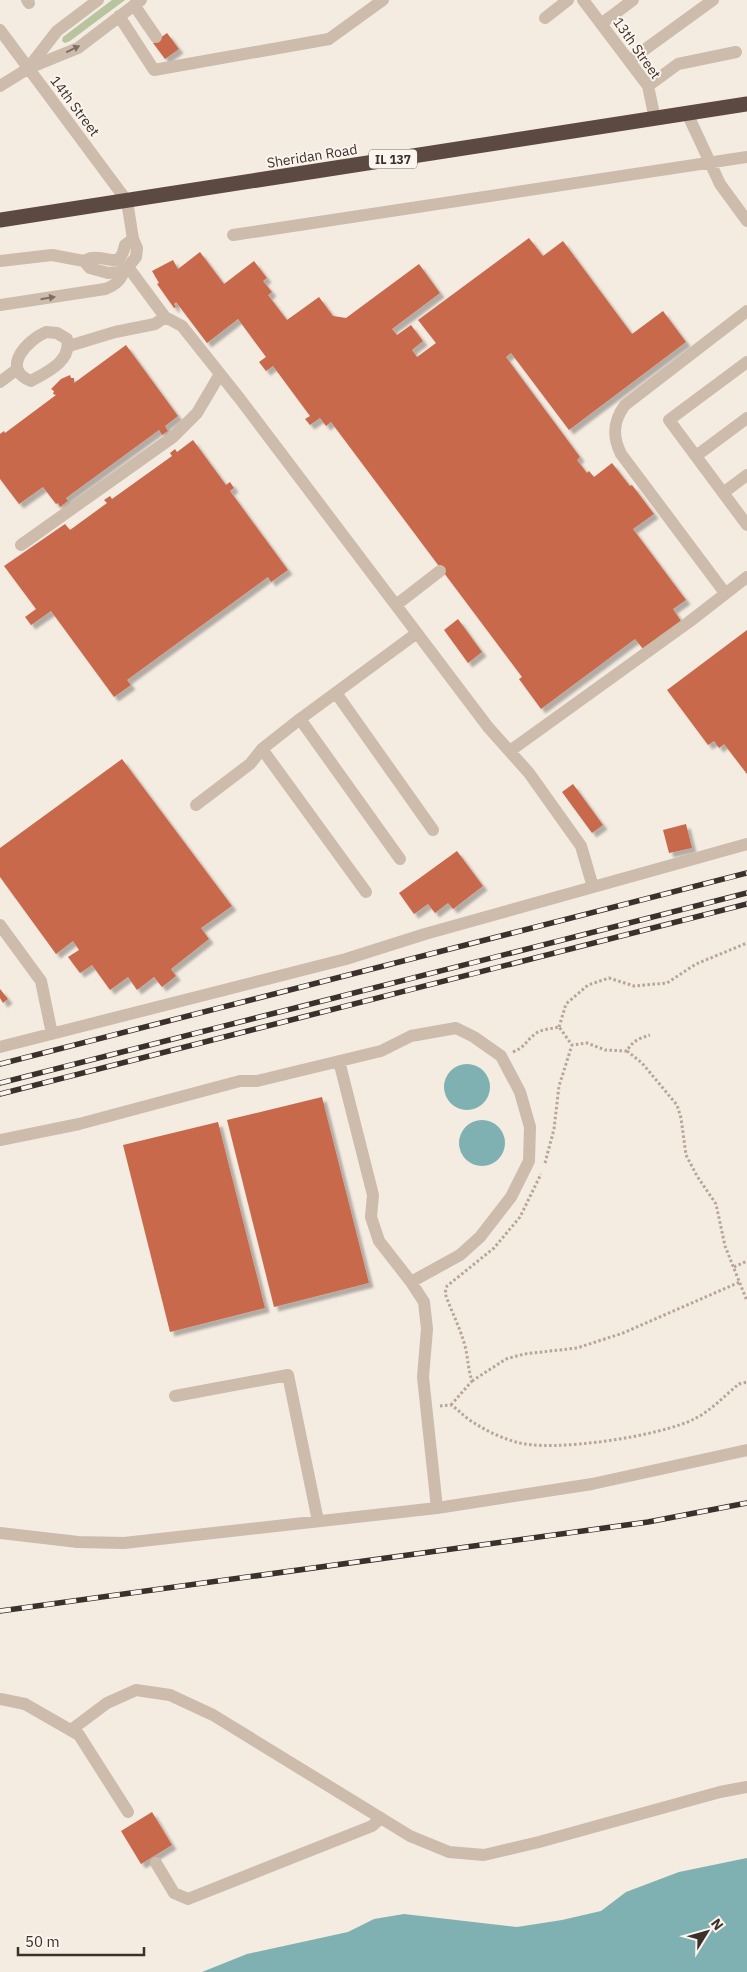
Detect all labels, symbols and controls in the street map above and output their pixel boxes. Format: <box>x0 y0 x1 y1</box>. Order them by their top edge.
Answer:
street label: 13th Street <box>609 14 665 82</box>
one-way arrow <box>66 45 81 53</box>
street label: 14th Street <box>46 72 104 140</box>
street label: Sheridan Road <box>265 140 359 172</box>
road number: IL 137 <box>369 150 417 168</box>
one-way arrow <box>41 294 57 302</box>
north arrow <box>682 1907 732 1957</box>
text: N <box>707 1915 728 1934</box>
scale bar <box>18 1924 144 1956</box>
text: 50 m <box>25 1932 60 1951</box>

